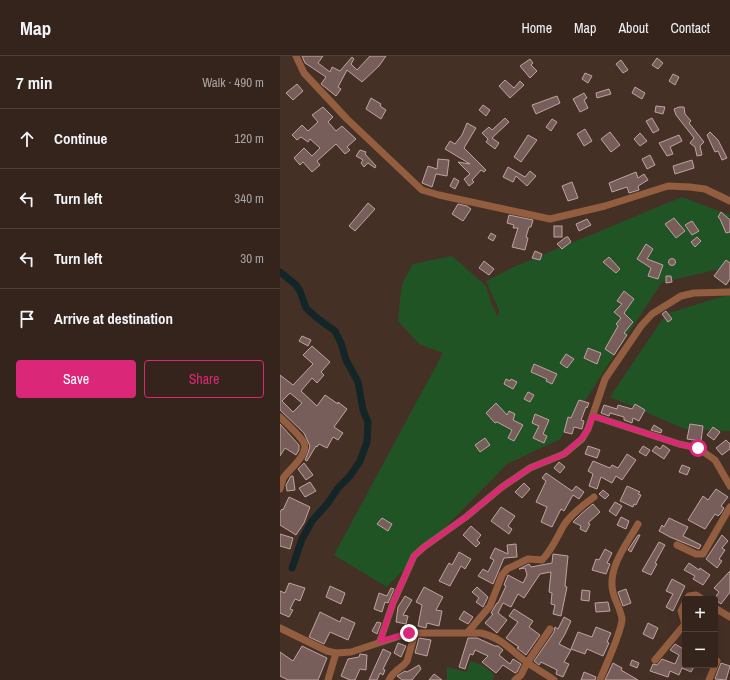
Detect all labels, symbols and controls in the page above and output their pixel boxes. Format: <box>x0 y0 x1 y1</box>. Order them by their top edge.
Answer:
text: Map <box>20 15 51 41</box>
text: Home <box>521 19 552 37</box>
text: Map <box>574 19 596 37</box>
text: About <box>618 19 648 37</box>
text: Contact <box>670 19 710 37</box>
text: 7 min <box>16 71 52 94</box>
text: Walk · 490 m <box>202 74 264 91</box>
icon: ahead <box>16 128 38 150</box>
text: Continue <box>54 128 107 149</box>
text: 120 m <box>234 130 264 147</box>
icon: left <box>16 188 38 210</box>
text: Turn left <box>54 188 102 209</box>
text: 340 m <box>234 190 264 207</box>
icon: left <box>16 248 38 270</box>
text: Turn left <box>54 248 102 269</box>
text: 30 m <box>240 250 264 267</box>
icon: arrive <box>16 308 38 330</box>
text: Arrive at destination <box>54 308 173 329</box>
button: Save <box>16 360 136 398</box>
button: Share <box>144 360 264 398</box>
route start <box>689 439 707 457</box>
map controls <box>682 596 718 668</box>
button: + <box>682 596 718 632</box>
route end <box>400 624 418 642</box>
button: − <box>682 632 718 668</box>

